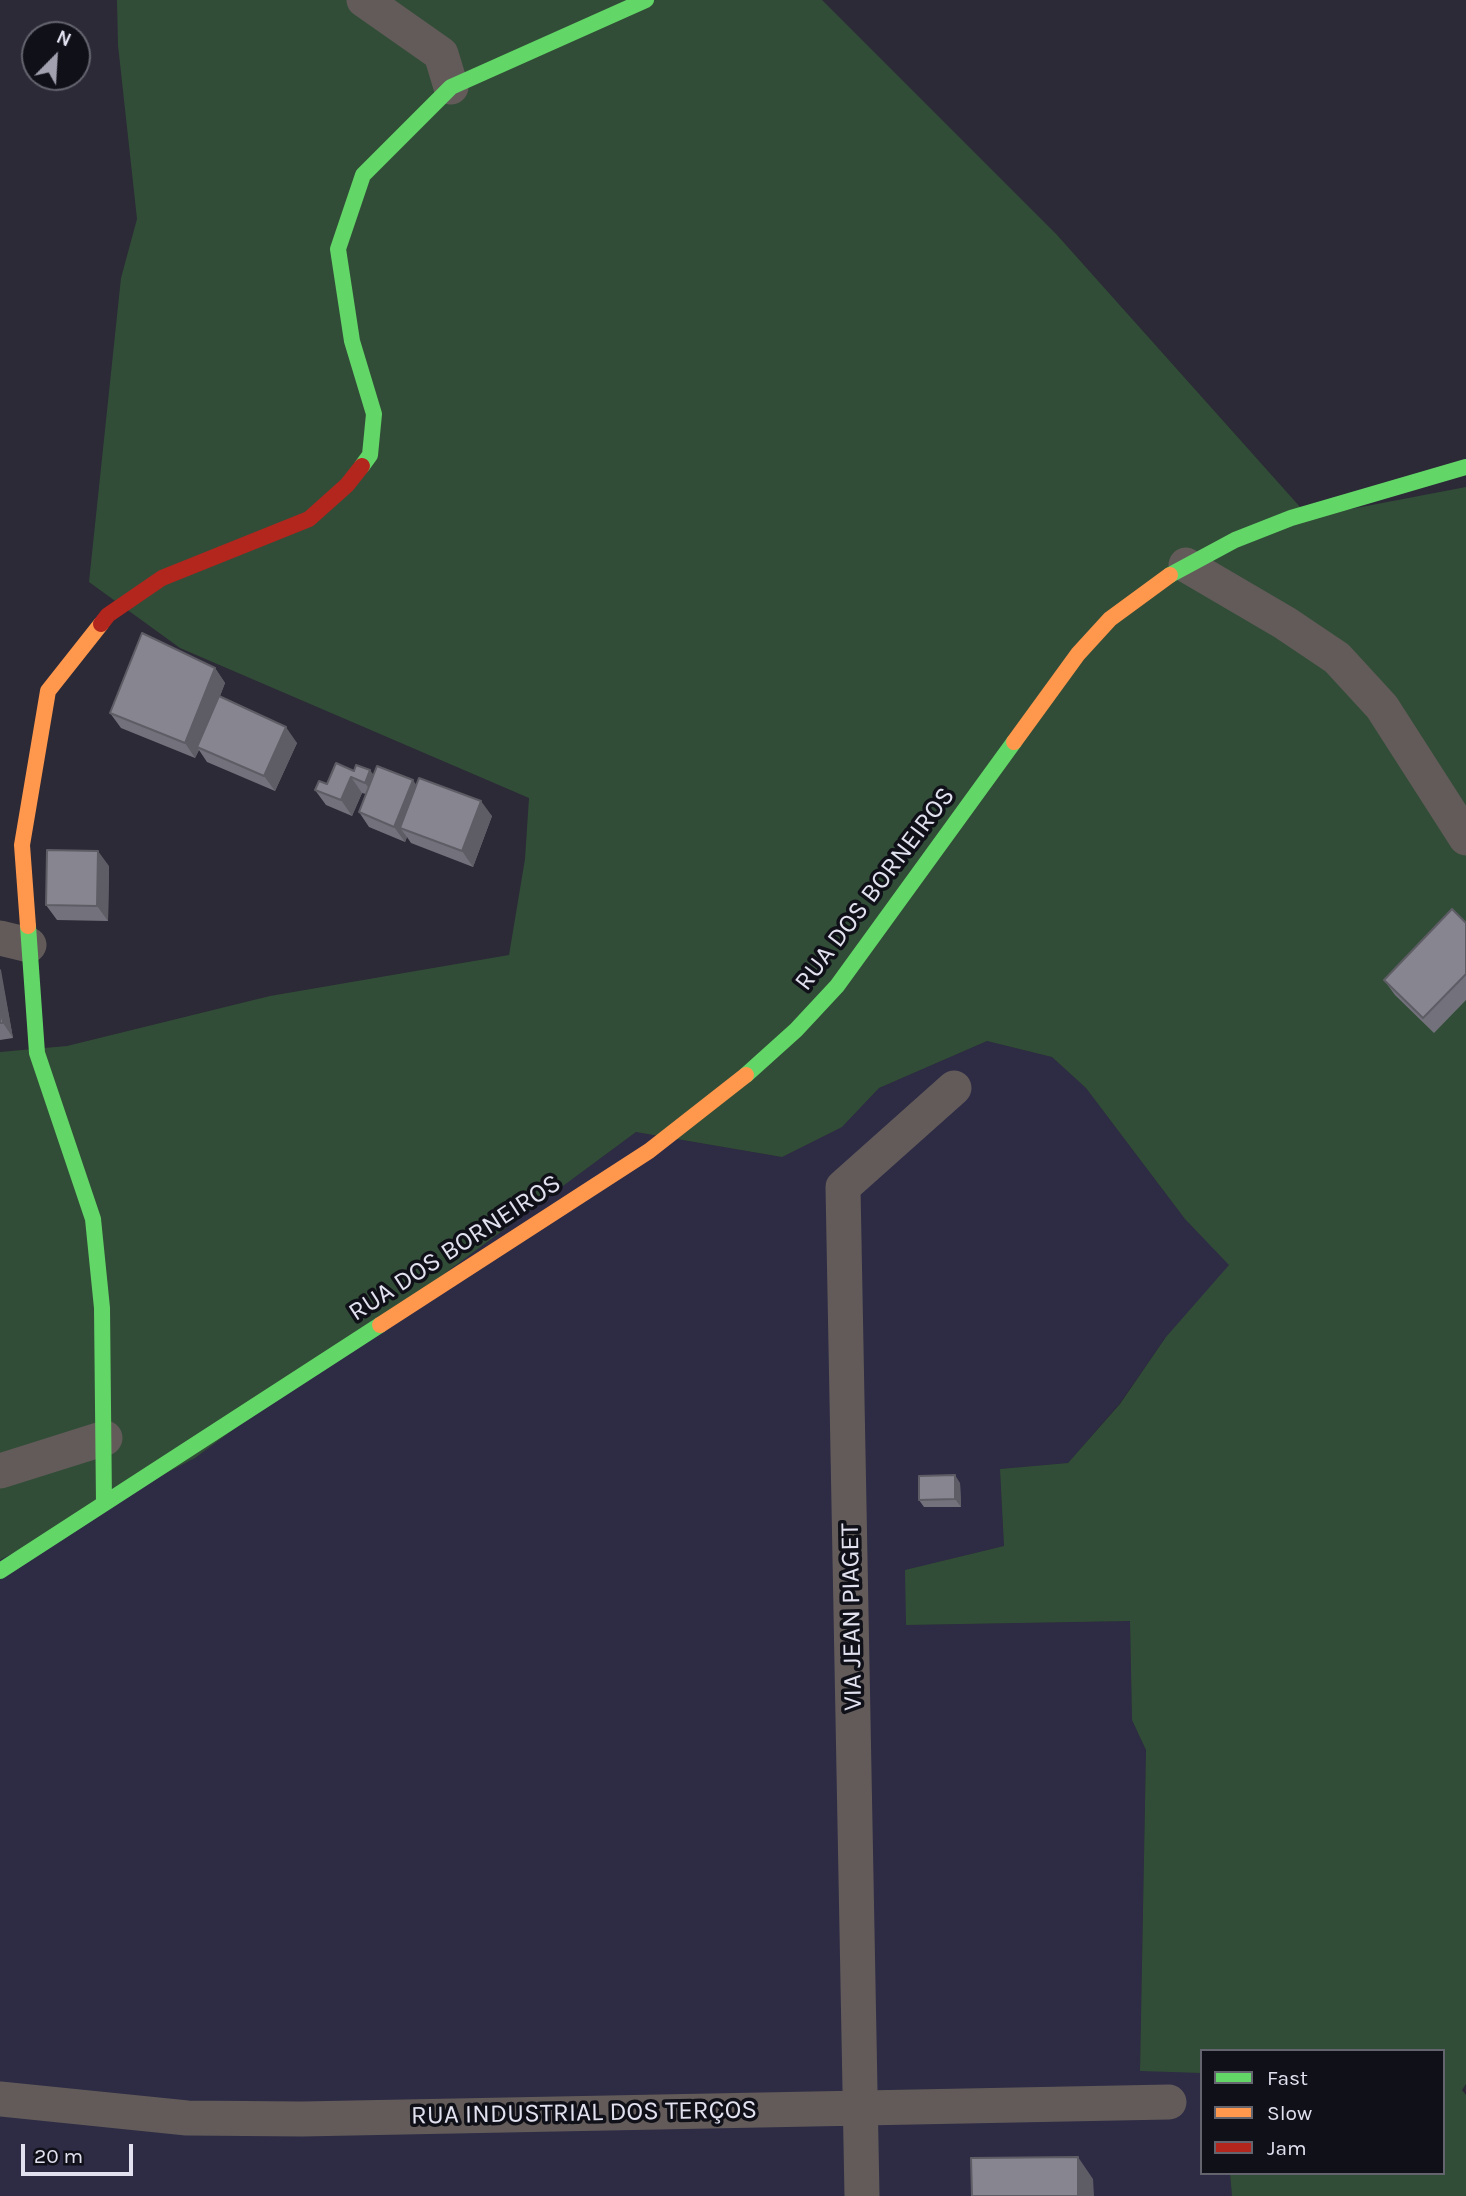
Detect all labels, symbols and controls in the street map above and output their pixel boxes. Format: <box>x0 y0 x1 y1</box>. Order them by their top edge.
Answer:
north arrow <box>21 21 91 91</box>
text: N <box>53 26 74 51</box>
street label: RUA DOS BORNEIROS <box>788 781 962 997</box>
street label: RUA DOS BORNEIROS <box>343 1168 567 1328</box>
street label: VIA JEAN PIAGET <box>835 1523 869 1711</box>
legend <box>1200 2049 1445 2175</box>
text: Fast <box>1267 2066 1308 2090</box>
street label: RUA INDUSTRIAL DOS TERÇOS <box>411 2094 757 2132</box>
text: Slow <box>1267 2101 1312 2125</box>
scale bar <box>24 2130 136 2174</box>
text: Jam <box>1267 2136 1307 2160</box>
text: 20 m <box>34 2144 83 2168</box>

